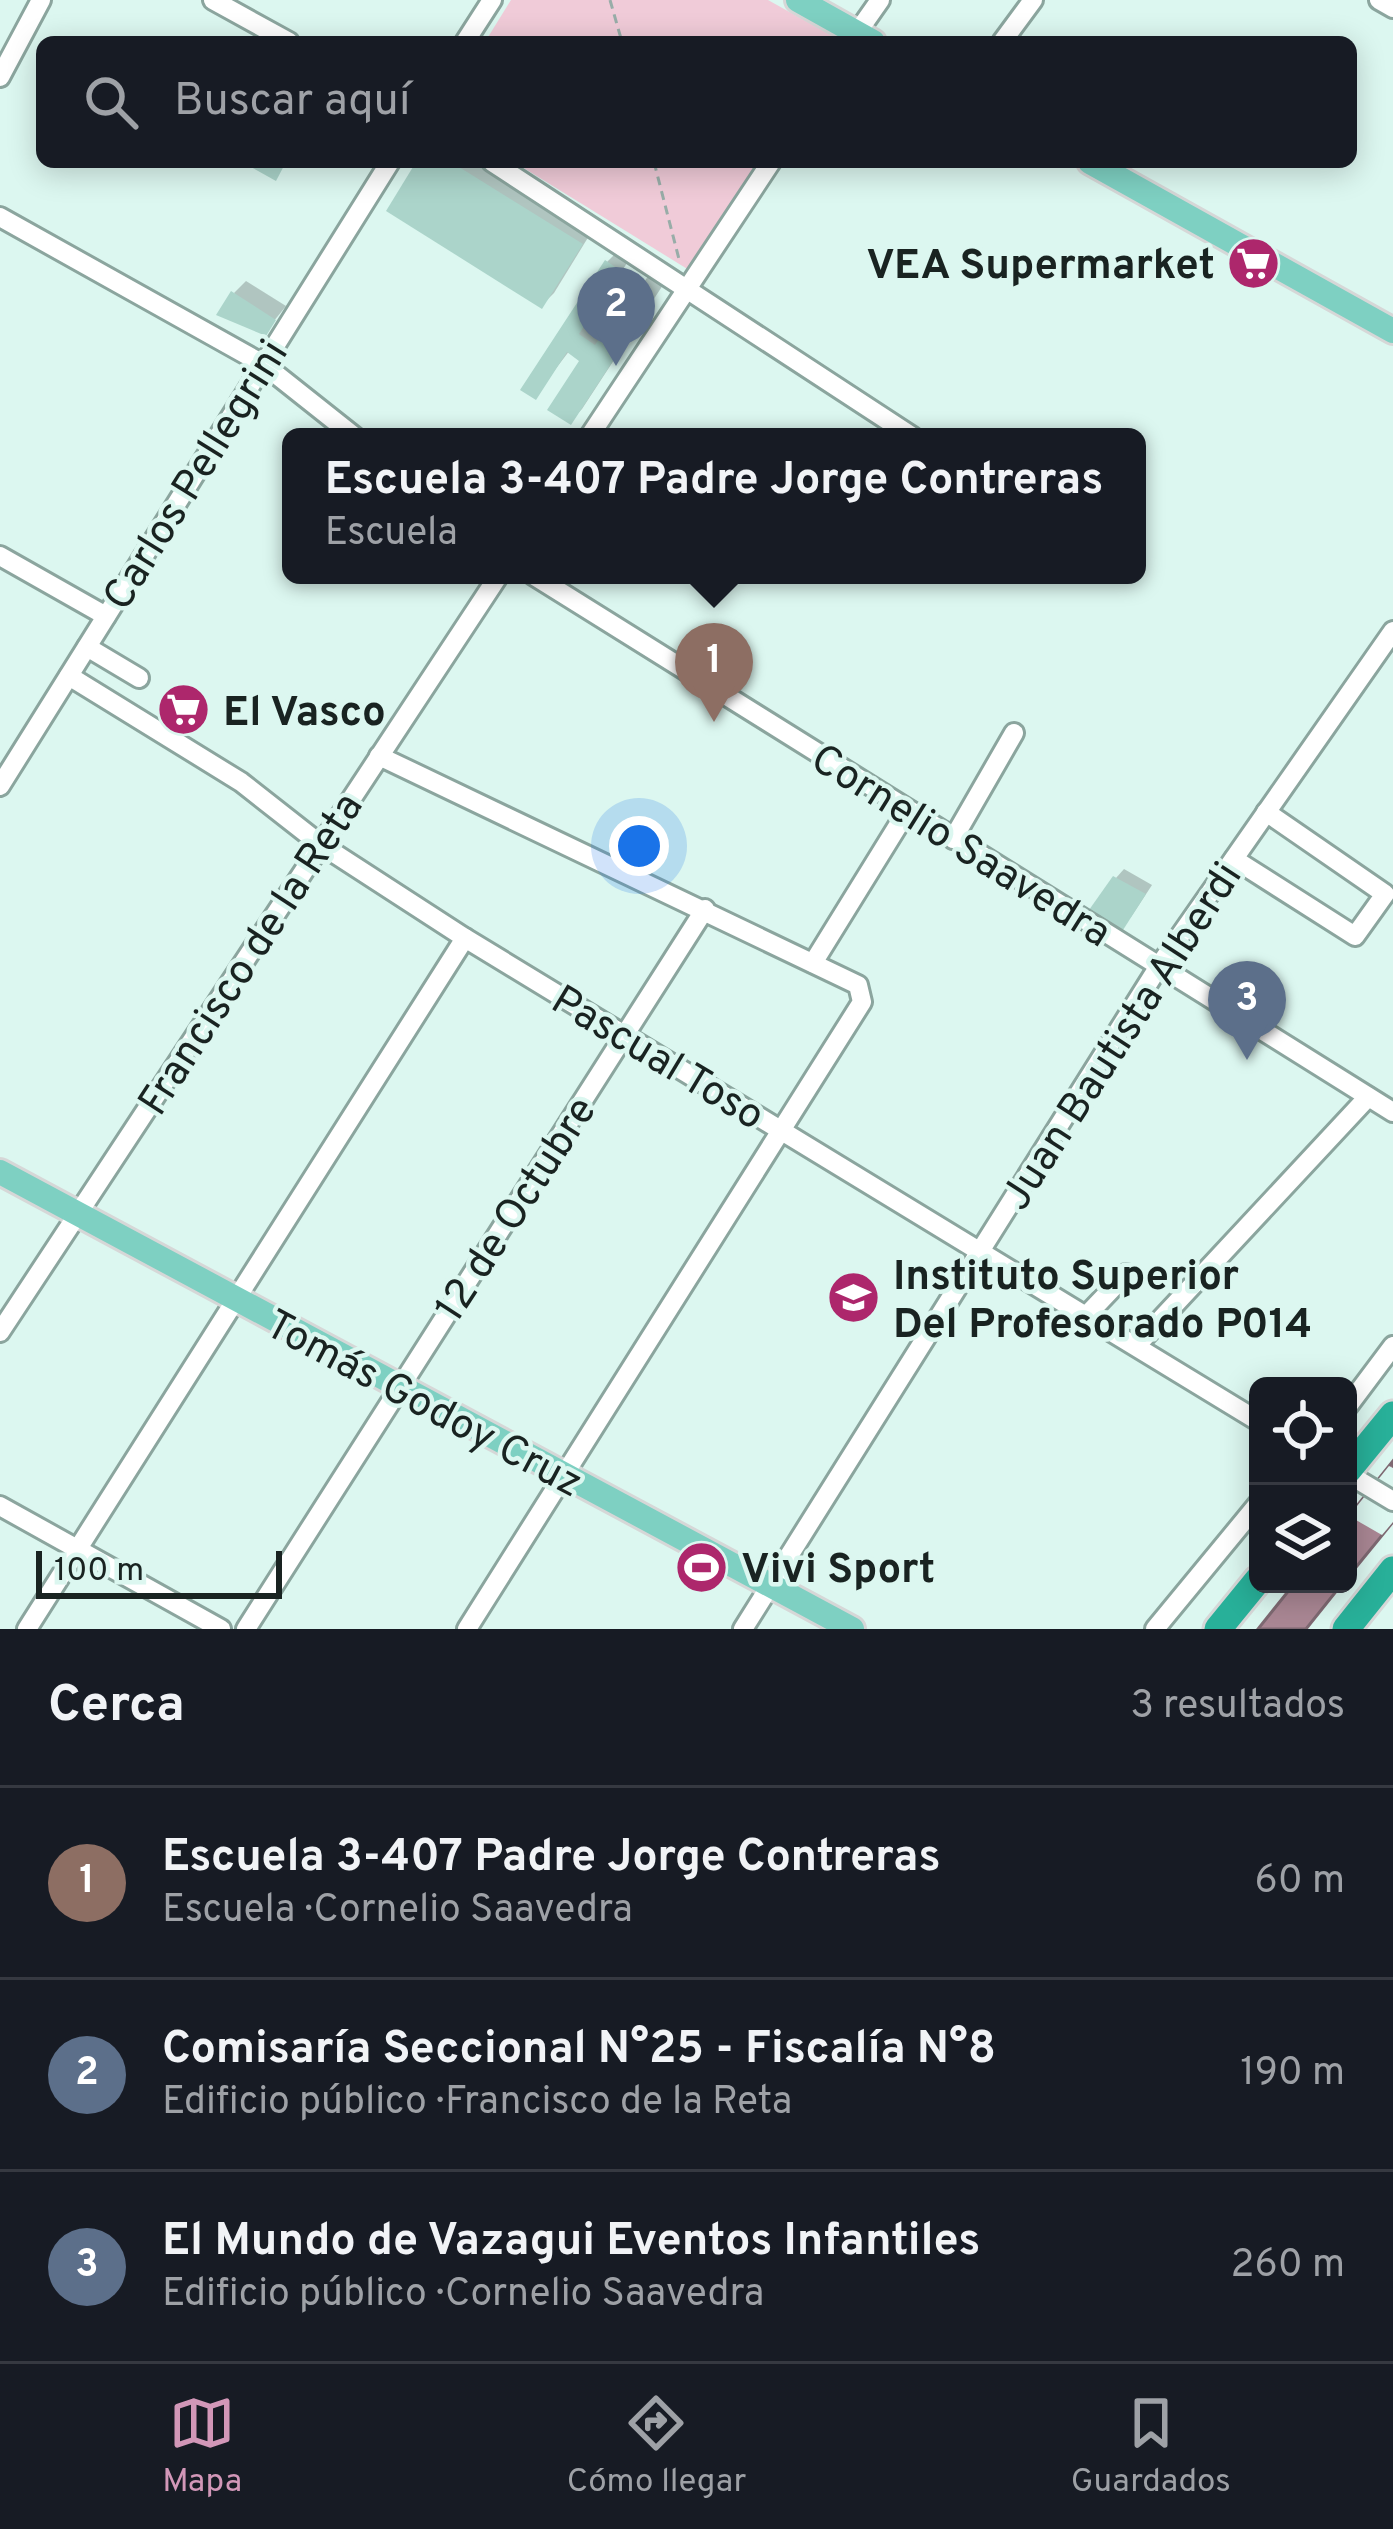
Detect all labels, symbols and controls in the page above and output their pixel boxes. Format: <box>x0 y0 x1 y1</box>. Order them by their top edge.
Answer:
search box <box>36 36 1357 168</box>
icon: search <box>78 69 144 135</box>
text: Buscar aquí <box>174 74 410 131</box>
supermarket icon: VEA Supermarket <box>1226 235 1282 291</box>
place label: VEA Supermarket <box>866 241 1215 294</box>
pin: 2 <box>577 267 655 366</box>
street label: Carlos Pellegrini <box>93 331 302 622</box>
popup <box>282 428 1146 584</box>
text: Escuela 3-407 Padre Jorge Contreras <box>325 453 1103 510</box>
text: Escuela <box>325 510 458 559</box>
pin: 1 <box>675 623 753 722</box>
supermarket icon: El Vasco <box>156 682 212 738</box>
place label: El Vasco <box>223 688 386 741</box>
street label: Cornelio Saavedra <box>800 734 1119 961</box>
street label: Francisco de la Reta <box>129 784 377 1127</box>
your location <box>609 816 669 876</box>
street label: Juan Bautista Alberdi <box>992 854 1256 1221</box>
pin: 3 <box>1208 961 1286 1060</box>
street label: Pascual Toso <box>541 976 773 1144</box>
street label: 12 de Octubre <box>425 1088 610 1333</box>
place label: Instituto Superior Del Profesorado P014 <box>893 1252 1312 1353</box>
school or university icon: Instituto Superior Del Profesorado P014 <box>826 1270 882 1326</box>
street label: Tomás Godoy Cruz <box>255 1300 590 1512</box>
map controls <box>1249 1377 1357 1593</box>
button: locate <box>1249 1377 1357 1485</box>
button: layers <box>1249 1485 1357 1593</box>
sports icon: Vivi Sport <box>674 1539 730 1595</box>
scale bar <box>36 1545 282 1598</box>
place label: Vivi Sport <box>741 1545 935 1598</box>
text: 100 m <box>54 1551 144 1593</box>
text: Cerca <box>48 1675 185 1740</box>
text: 3 resultados <box>1130 1683 1345 1732</box>
text: Escuela 3-407 Padre Jorge Contreras <box>162 1830 941 1887</box>
text: 1 <box>79 1858 95 1907</box>
text: 60 m <box>1254 1858 1345 1907</box>
text: Escuela · Cornelio Saavedra <box>162 1887 633 1936</box>
text: Comisaría Seccional N°25 - Fiscalía N°8 <box>162 2022 996 2079</box>
text: 2 <box>75 2050 99 2099</box>
text: 190 m <box>1240 2050 1345 2099</box>
text: Edificio público · Francisco de la Reta <box>162 2079 792 2128</box>
text: El Mundo de Vazagui Eventos Infantiles <box>162 2214 980 2271</box>
text: 3 <box>75 2242 99 2291</box>
text: 260 m <box>1231 2242 1345 2291</box>
text: Edificio público · Cornelio Saavedra <box>162 2271 764 2320</box>
tab: Mapa <box>162 2390 242 2504</box>
tab: Cómo llegar <box>567 2390 746 2504</box>
tab: Guardados <box>1071 2390 1231 2504</box>

